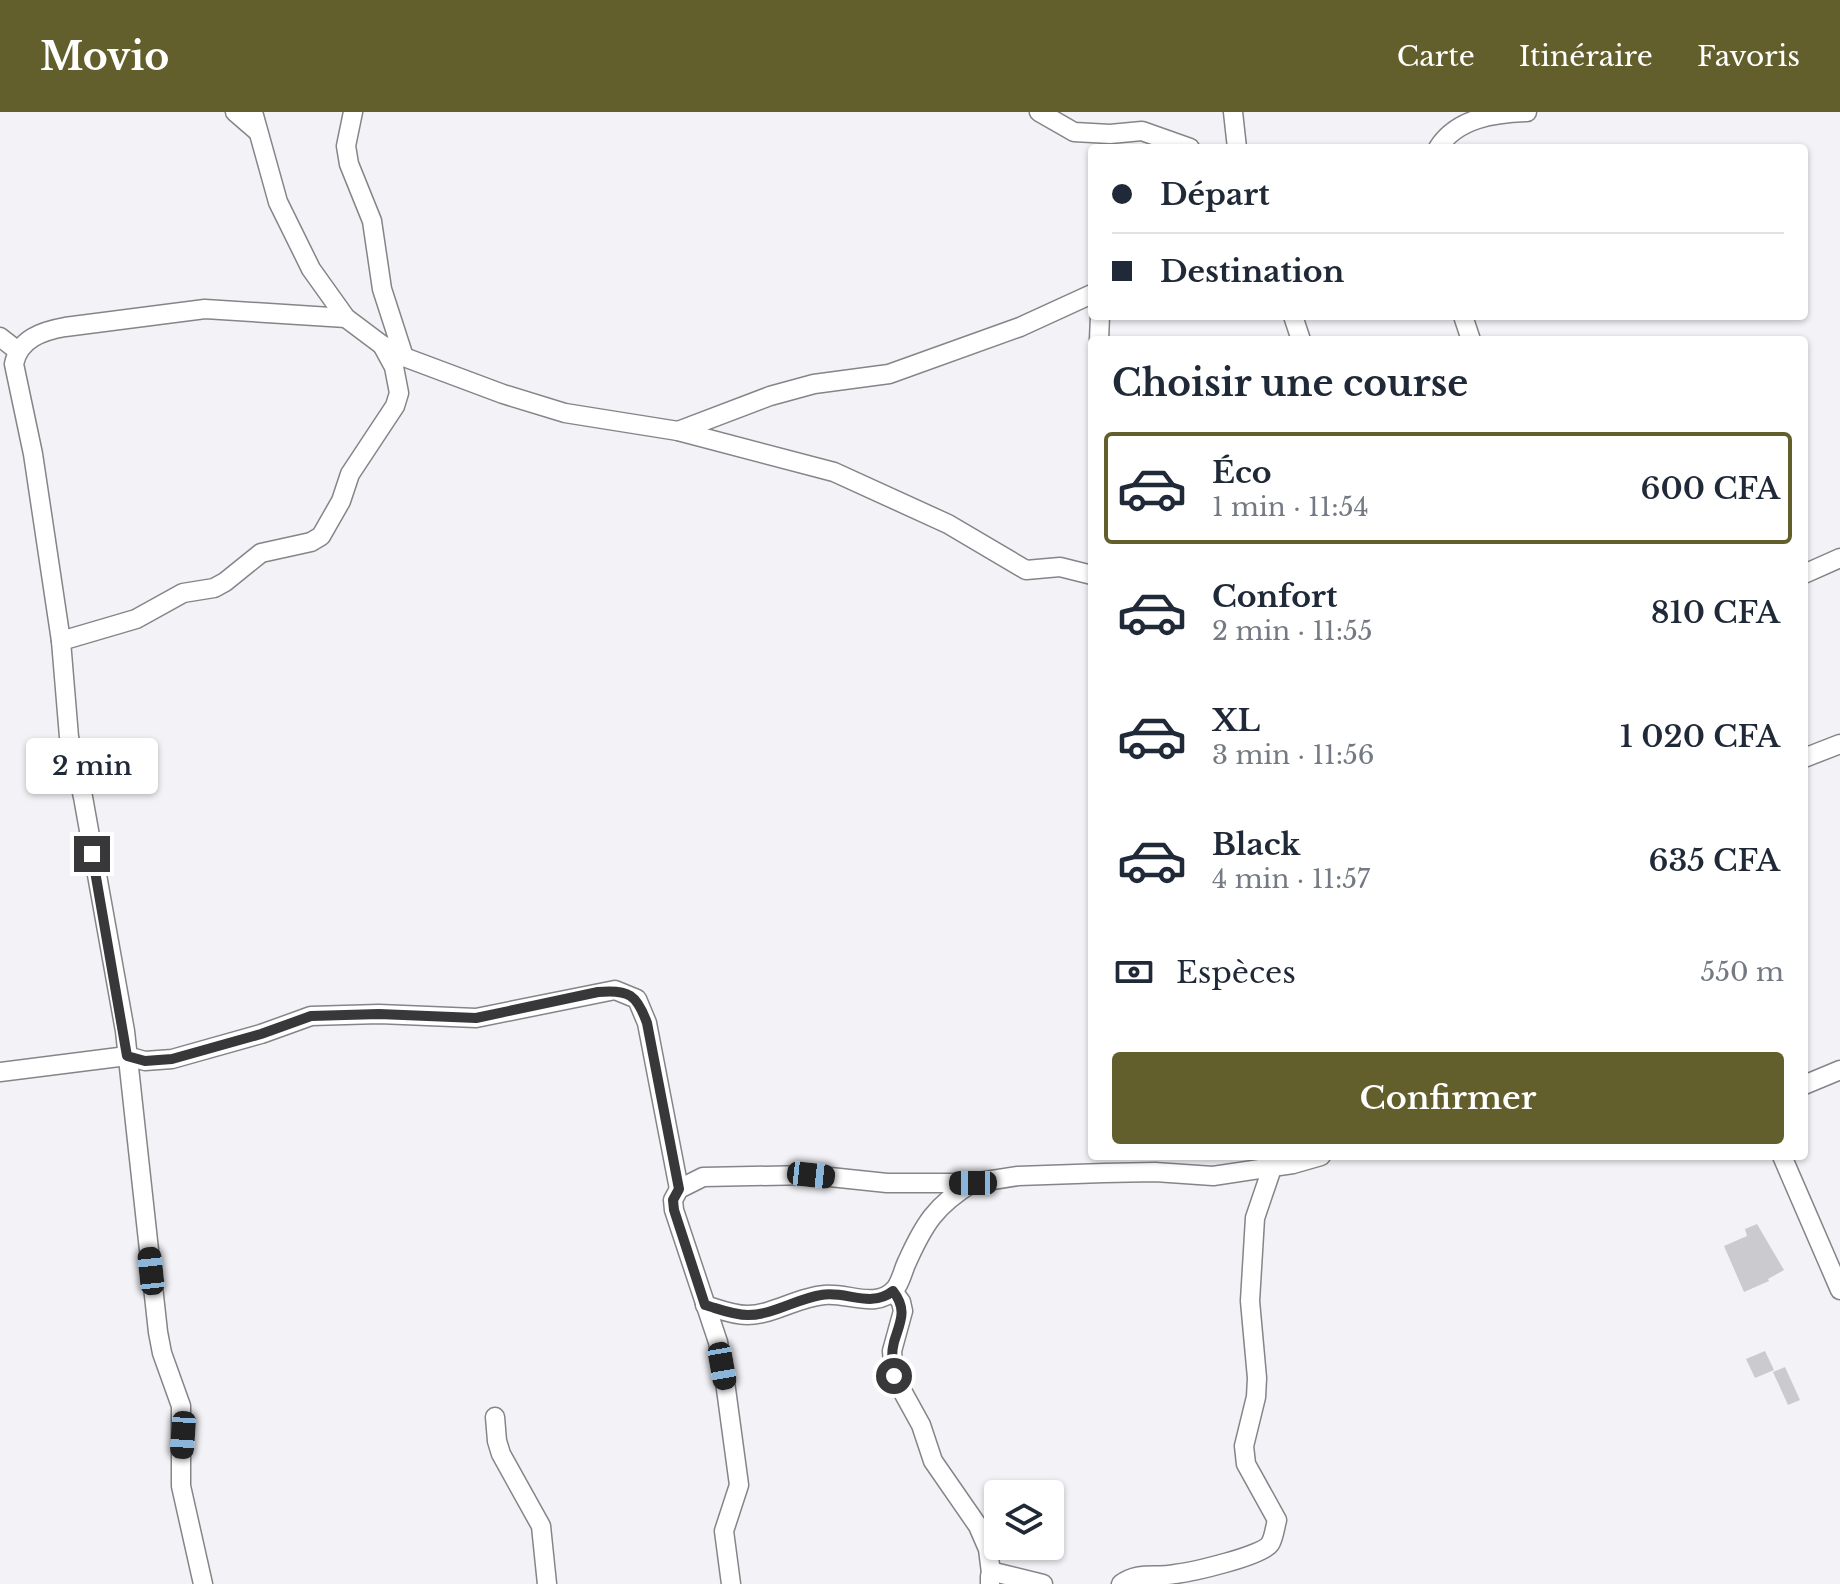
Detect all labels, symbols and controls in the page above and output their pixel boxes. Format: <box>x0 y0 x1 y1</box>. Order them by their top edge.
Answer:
text: Movio <box>40 33 169 80</box>
text: Carte <box>1397 39 1475 74</box>
text: Itinéraire <box>1519 39 1653 74</box>
text: Favoris <box>1697 39 1800 74</box>
text: Départ <box>1160 176 1270 213</box>
text: Destination <box>1160 253 1344 290</box>
text: Choisir une course <box>1112 361 1468 406</box>
icon: car <box>1116 452 1188 524</box>
text: Éco <box>1212 454 1272 491</box>
text: 600 CFA <box>1641 470 1780 507</box>
text: 1 min · 11:54 <box>1212 491 1369 523</box>
icon: car <box>1116 576 1188 648</box>
text: Confort <box>1212 578 1337 615</box>
text: 810 CFA <box>1651 594 1780 631</box>
text: 2 min · 11:55 <box>1212 615 1373 647</box>
icon: car <box>1116 700 1188 772</box>
text: XL <box>1212 702 1260 739</box>
text: 1 020 CFA <box>1620 718 1780 755</box>
callout: 2 min <box>26 738 158 794</box>
text: 3 min · 11:56 <box>1212 739 1375 771</box>
text: 2 min <box>52 750 132 782</box>
icon: car <box>1116 824 1188 896</box>
text: Black <box>1212 826 1300 863</box>
route end <box>74 836 110 872</box>
text: 635 CFA <box>1649 842 1780 879</box>
text: 4 min · 11:57 <box>1212 863 1370 895</box>
icon: cash <box>1112 950 1156 994</box>
text: Espèces <box>1176 954 1296 991</box>
text: 550 m <box>1701 956 1784 988</box>
button: Confirmer <box>1112 1052 1784 1144</box>
car <box>786 1161 836 1189</box>
car <box>949 1171 997 1195</box>
car <box>137 1246 165 1296</box>
car <box>706 1340 738 1392</box>
route start <box>876 1358 912 1394</box>
car <box>169 1410 197 1460</box>
map controls <box>984 1480 1064 1560</box>
button: layers <box>984 1480 1064 1560</box>

